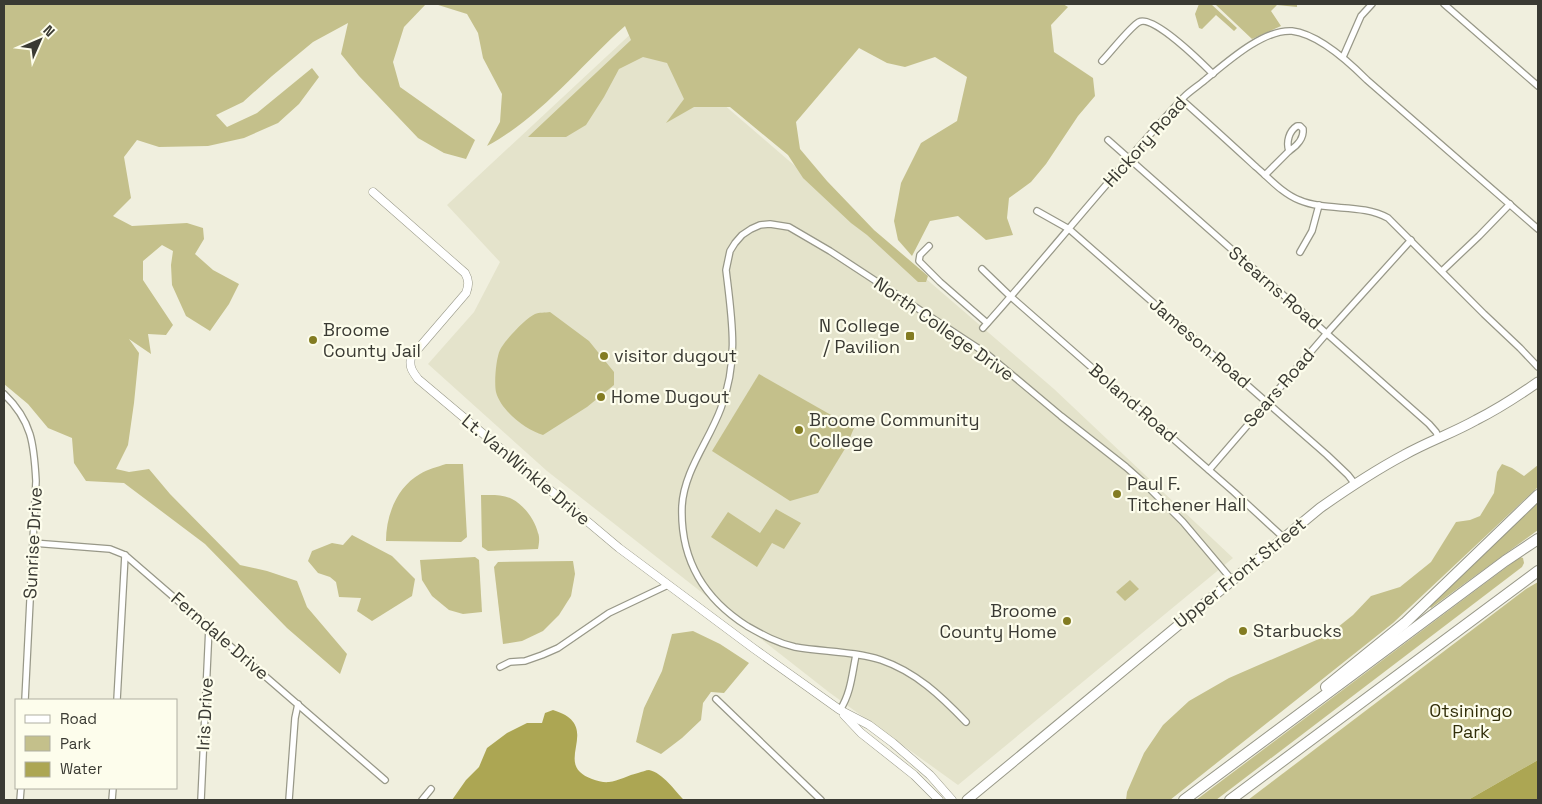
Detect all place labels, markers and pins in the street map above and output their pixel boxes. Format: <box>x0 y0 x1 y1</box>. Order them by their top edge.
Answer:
place label: N College / Pavilion <box>819 314 900 358</box>
place label: Broome County Jail <box>323 318 421 362</box>
marker: N College / Pavilion <box>904 330 916 342</box>
marker: Broome County Jail <box>307 334 319 346</box>
place label: visitor dugout <box>614 344 737 367</box>
marker: visitor dugout <box>598 350 610 362</box>
place label: Home Dugout <box>611 385 730 408</box>
marker: Home Dugout <box>595 391 607 403</box>
place label: Broome Community College <box>809 408 980 452</box>
marker: Broome Community College <box>793 424 805 436</box>
place label: Paul F. Titchener Hall <box>1127 472 1246 516</box>
marker: Paul F. Titchener Hall <box>1111 488 1123 500</box>
place label: Broome County Home <box>940 599 1057 643</box>
marker: Broome County Home <box>1061 615 1073 627</box>
place label: Starbucks <box>1253 619 1342 642</box>
marker: Starbucks <box>1237 625 1249 637</box>

